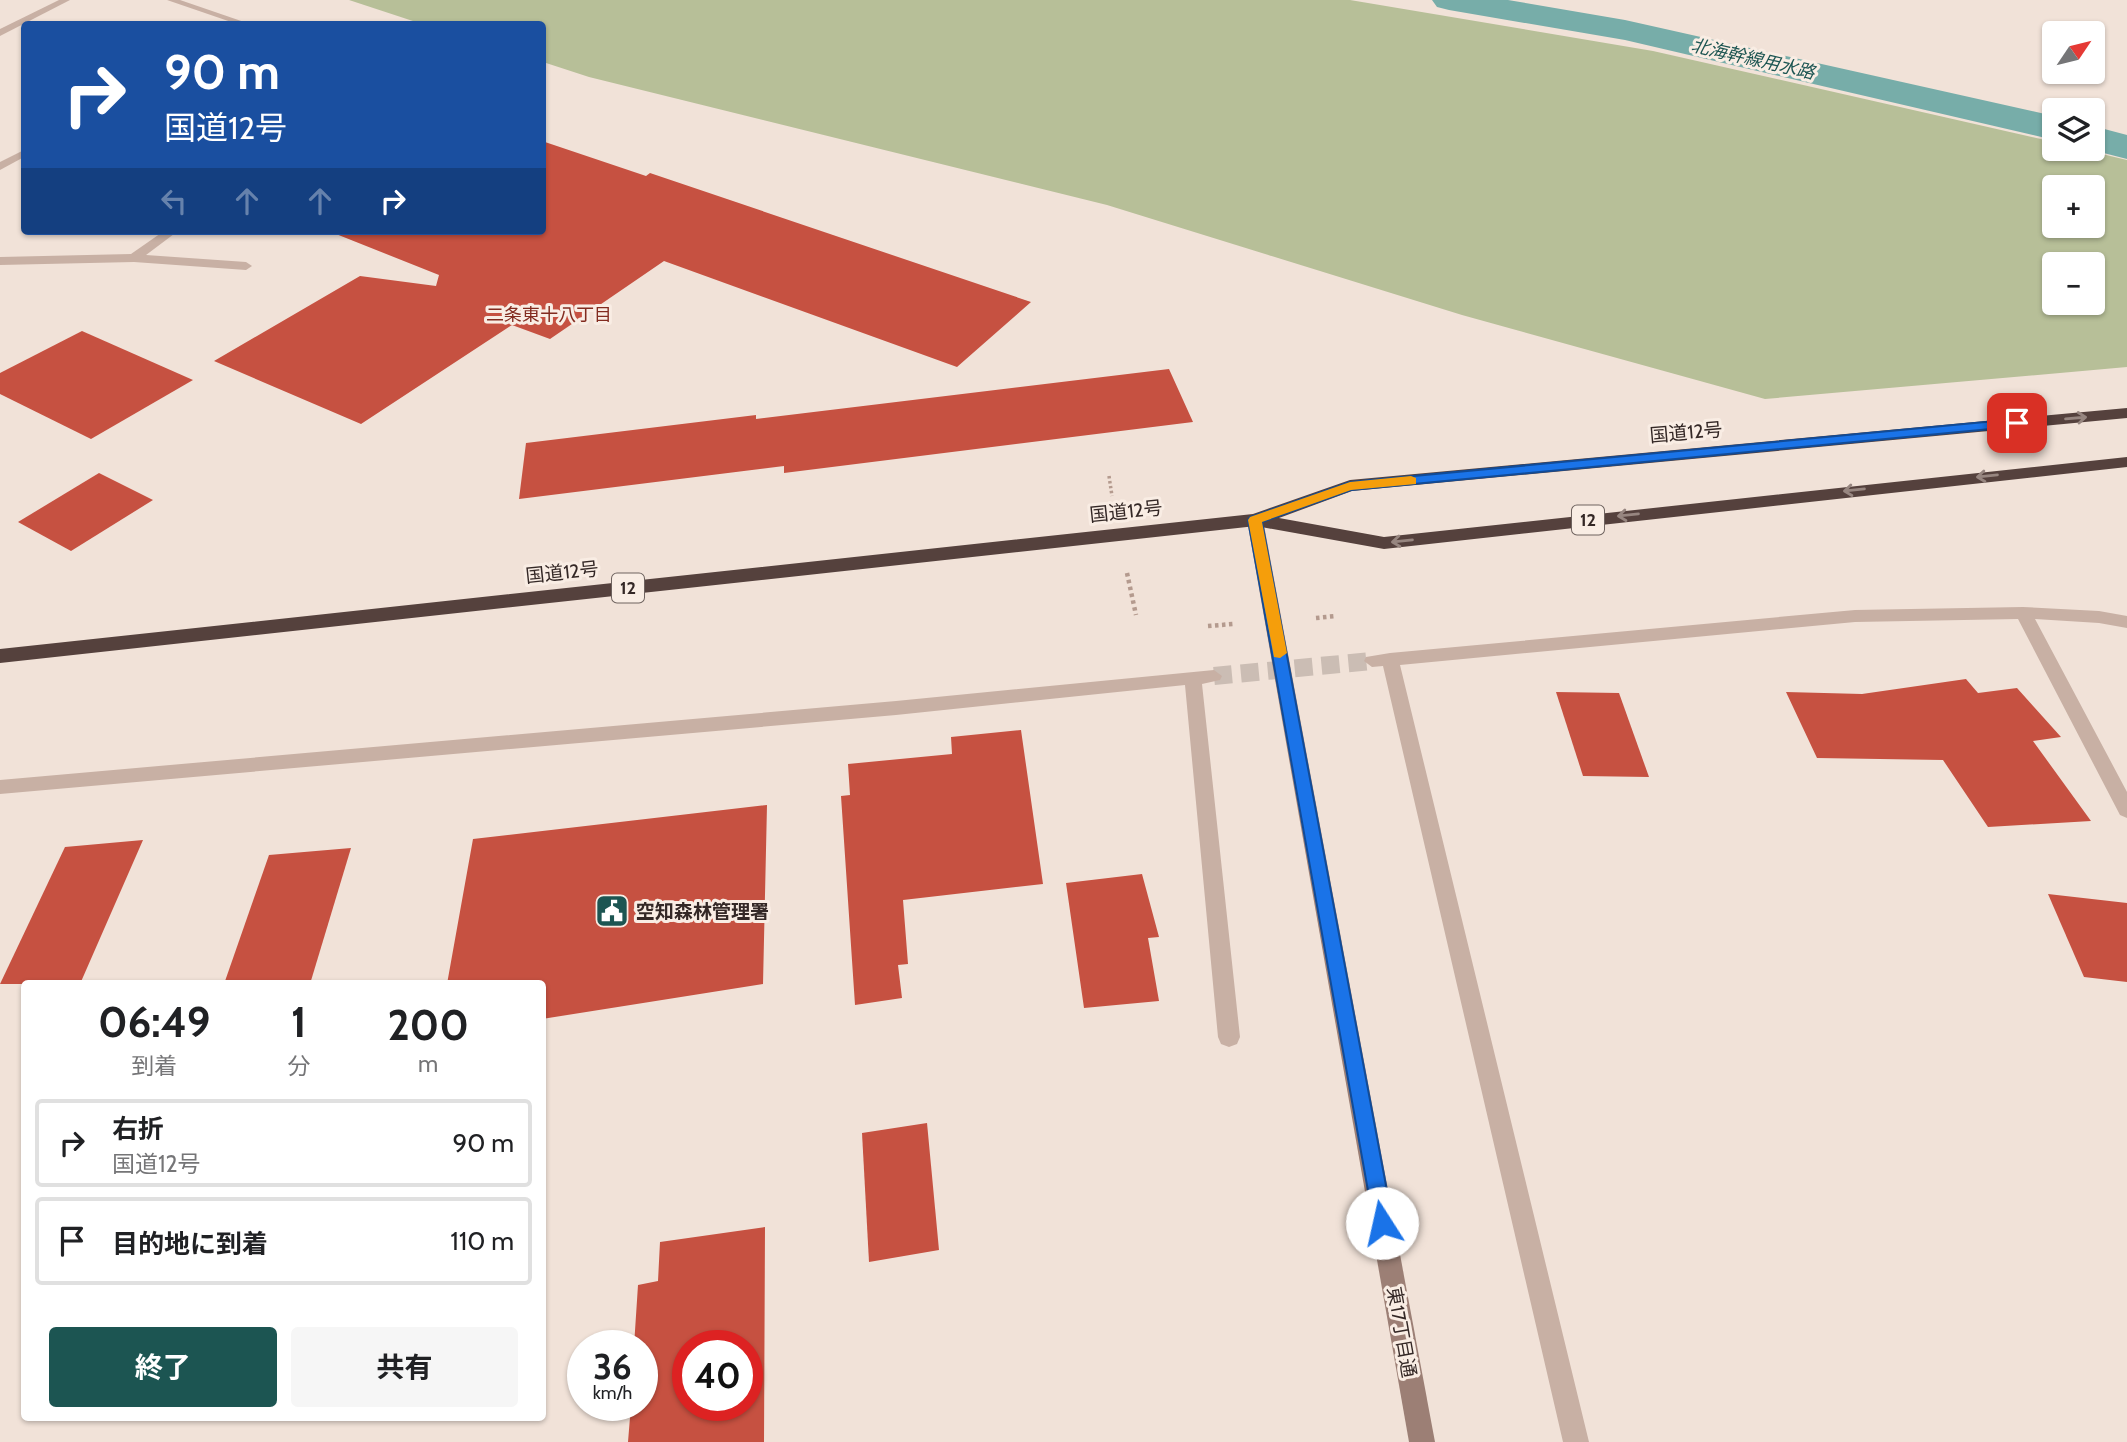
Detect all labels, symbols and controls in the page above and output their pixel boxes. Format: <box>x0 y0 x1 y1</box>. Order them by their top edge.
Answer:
north arrow <box>2042 21 2105 84</box>
map controls <box>2042 21 2105 315</box>
water label: 北海幹線用水路 <box>1689 34 1819 84</box>
text: 90 m <box>164 42 280 101</box>
icon: right <box>49 49 140 140</box>
button: layers <box>2042 98 2105 161</box>
text: 国道12号 <box>164 108 287 147</box>
button: + <box>2042 175 2105 238</box>
icon: left <box>155 182 193 220</box>
icon: ahead <box>228 182 266 220</box>
icon: ahead <box>301 182 339 220</box>
icon: right <box>374 182 412 220</box>
button: − <box>2042 252 2105 315</box>
district label: 二条東十八丁目 <box>486 304 612 326</box>
pin <box>1987 393 2047 453</box>
icon: arrive <box>1998 404 2036 442</box>
one-way arrow <box>2064 411 2086 424</box>
street label: 国道12号 <box>1649 418 1723 447</box>
one-way arrow <box>1976 469 1999 482</box>
one-way arrow <box>1843 484 1866 497</box>
street label: 国道12号 <box>1088 496 1164 527</box>
road number: 12 <box>1572 506 1604 534</box>
one-way arrow <box>1617 509 1640 522</box>
one-way arrow <box>1391 534 1414 547</box>
street label: 国道12号 <box>524 557 600 588</box>
road number: 12 <box>612 574 644 602</box>
public building icon: 空知森林管理署 <box>593 892 631 930</box>
place label: 空知森林管理署 <box>636 900 769 923</box>
text: 06:49 <box>98 996 210 1048</box>
text: 1 <box>291 996 307 1048</box>
text: 200 <box>387 999 469 1051</box>
text: m <box>418 1050 438 1078</box>
text: 到着 <box>131 1052 177 1080</box>
text: 分 <box>287 1052 310 1080</box>
text: 右折 <box>112 1113 164 1145</box>
icon: right <box>53 1124 91 1162</box>
text: 90 m <box>452 1127 514 1159</box>
text: 国道12号 <box>112 1150 201 1178</box>
position arrow <box>1345 1186 1419 1260</box>
icon: arrive <box>53 1222 91 1260</box>
text: 110 m <box>450 1225 514 1257</box>
text: 目的地に到着 <box>112 1228 268 1260</box>
street label: 東17丁目通 <box>1382 1285 1421 1379</box>
button: 終了 <box>49 1327 277 1407</box>
button: 共有 <box>291 1327 518 1407</box>
speed limit sign: 40 <box>672 1330 763 1421</box>
text: 36 <box>593 1345 632 1388</box>
text: km/h <box>593 1382 632 1404</box>

